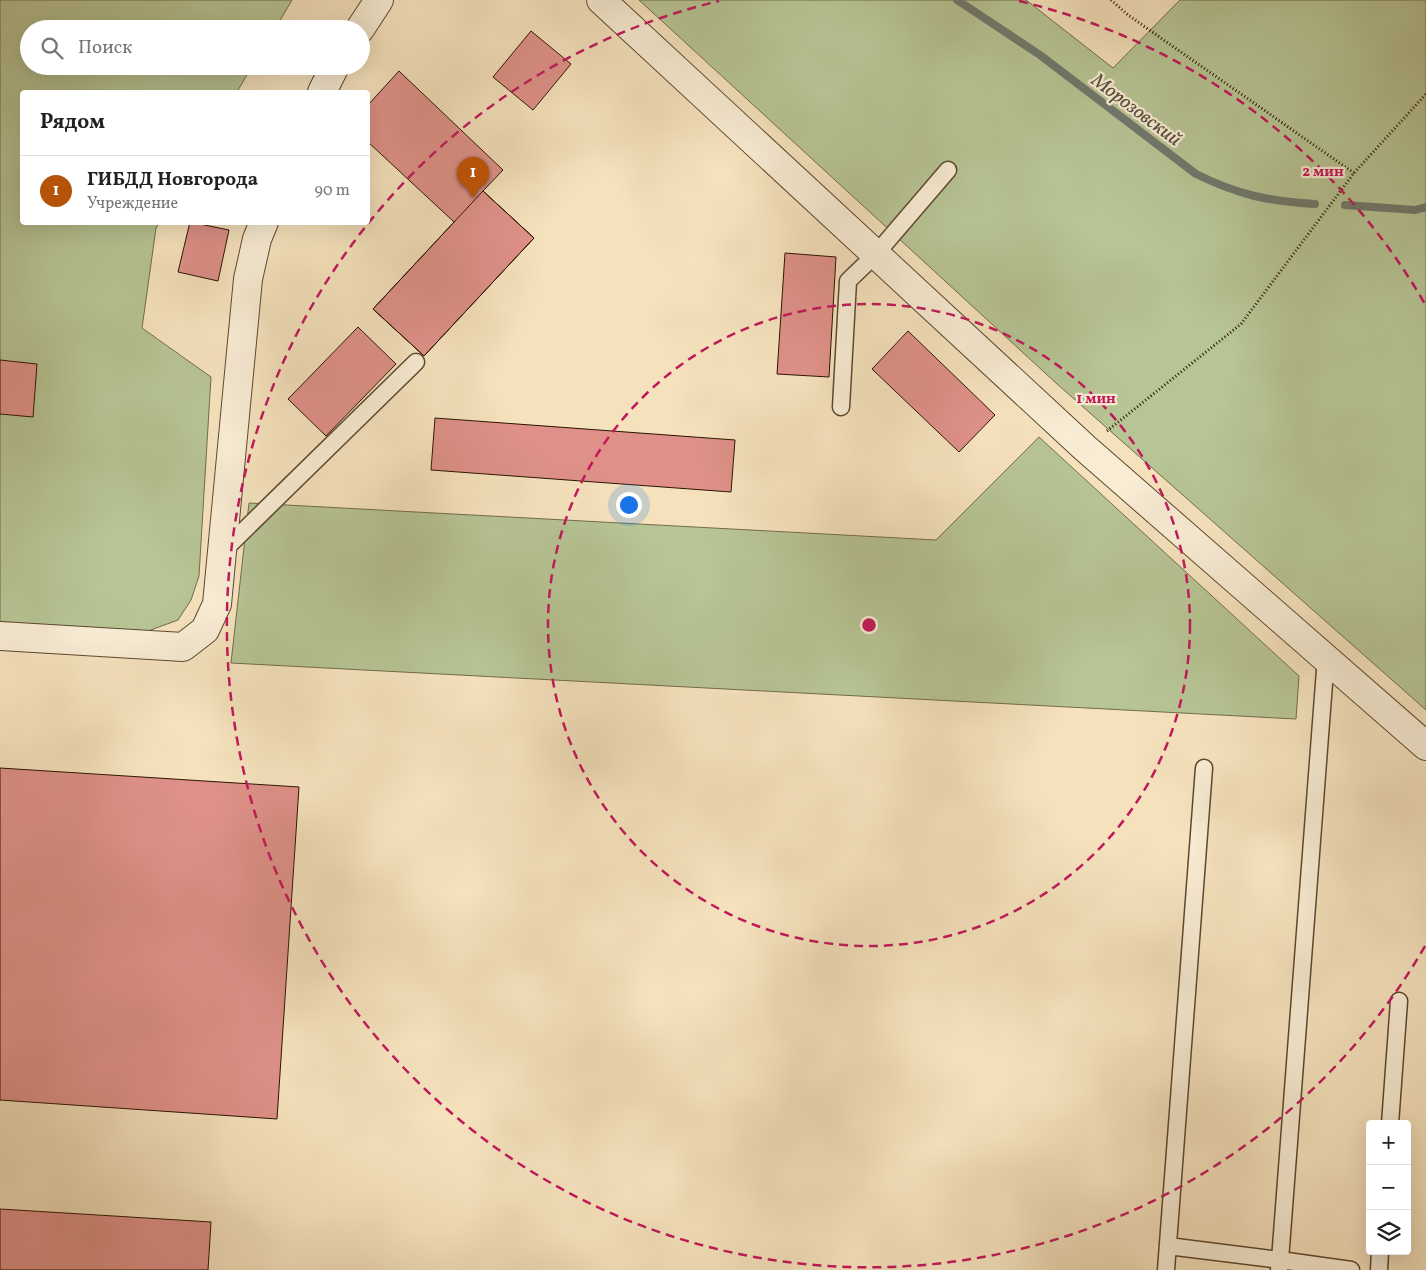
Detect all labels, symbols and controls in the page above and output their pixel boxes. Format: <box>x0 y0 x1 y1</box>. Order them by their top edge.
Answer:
search box <box>20 20 370 75</box>
icon: search <box>38 34 66 62</box>
text: Поиск <box>78 35 132 61</box>
water label: Морозовский <box>1084 67 1187 154</box>
text: Рядом <box>40 108 105 137</box>
pin: 1 <box>457 157 489 198</box>
text: 2 мин <box>1302 162 1344 183</box>
text: ГИБДД Новгорода <box>87 167 258 193</box>
text: 1 <box>53 180 59 202</box>
text: 90 m <box>314 180 350 202</box>
text: Учреждение <box>87 193 178 215</box>
text: 1 мин <box>1076 389 1116 410</box>
your location <box>616 492 642 518</box>
centre of rings <box>860 616 878 634</box>
map controls <box>1366 1120 1411 1255</box>
button: + <box>1366 1120 1411 1165</box>
button: − <box>1366 1165 1411 1210</box>
button: layers <box>1366 1210 1411 1255</box>

